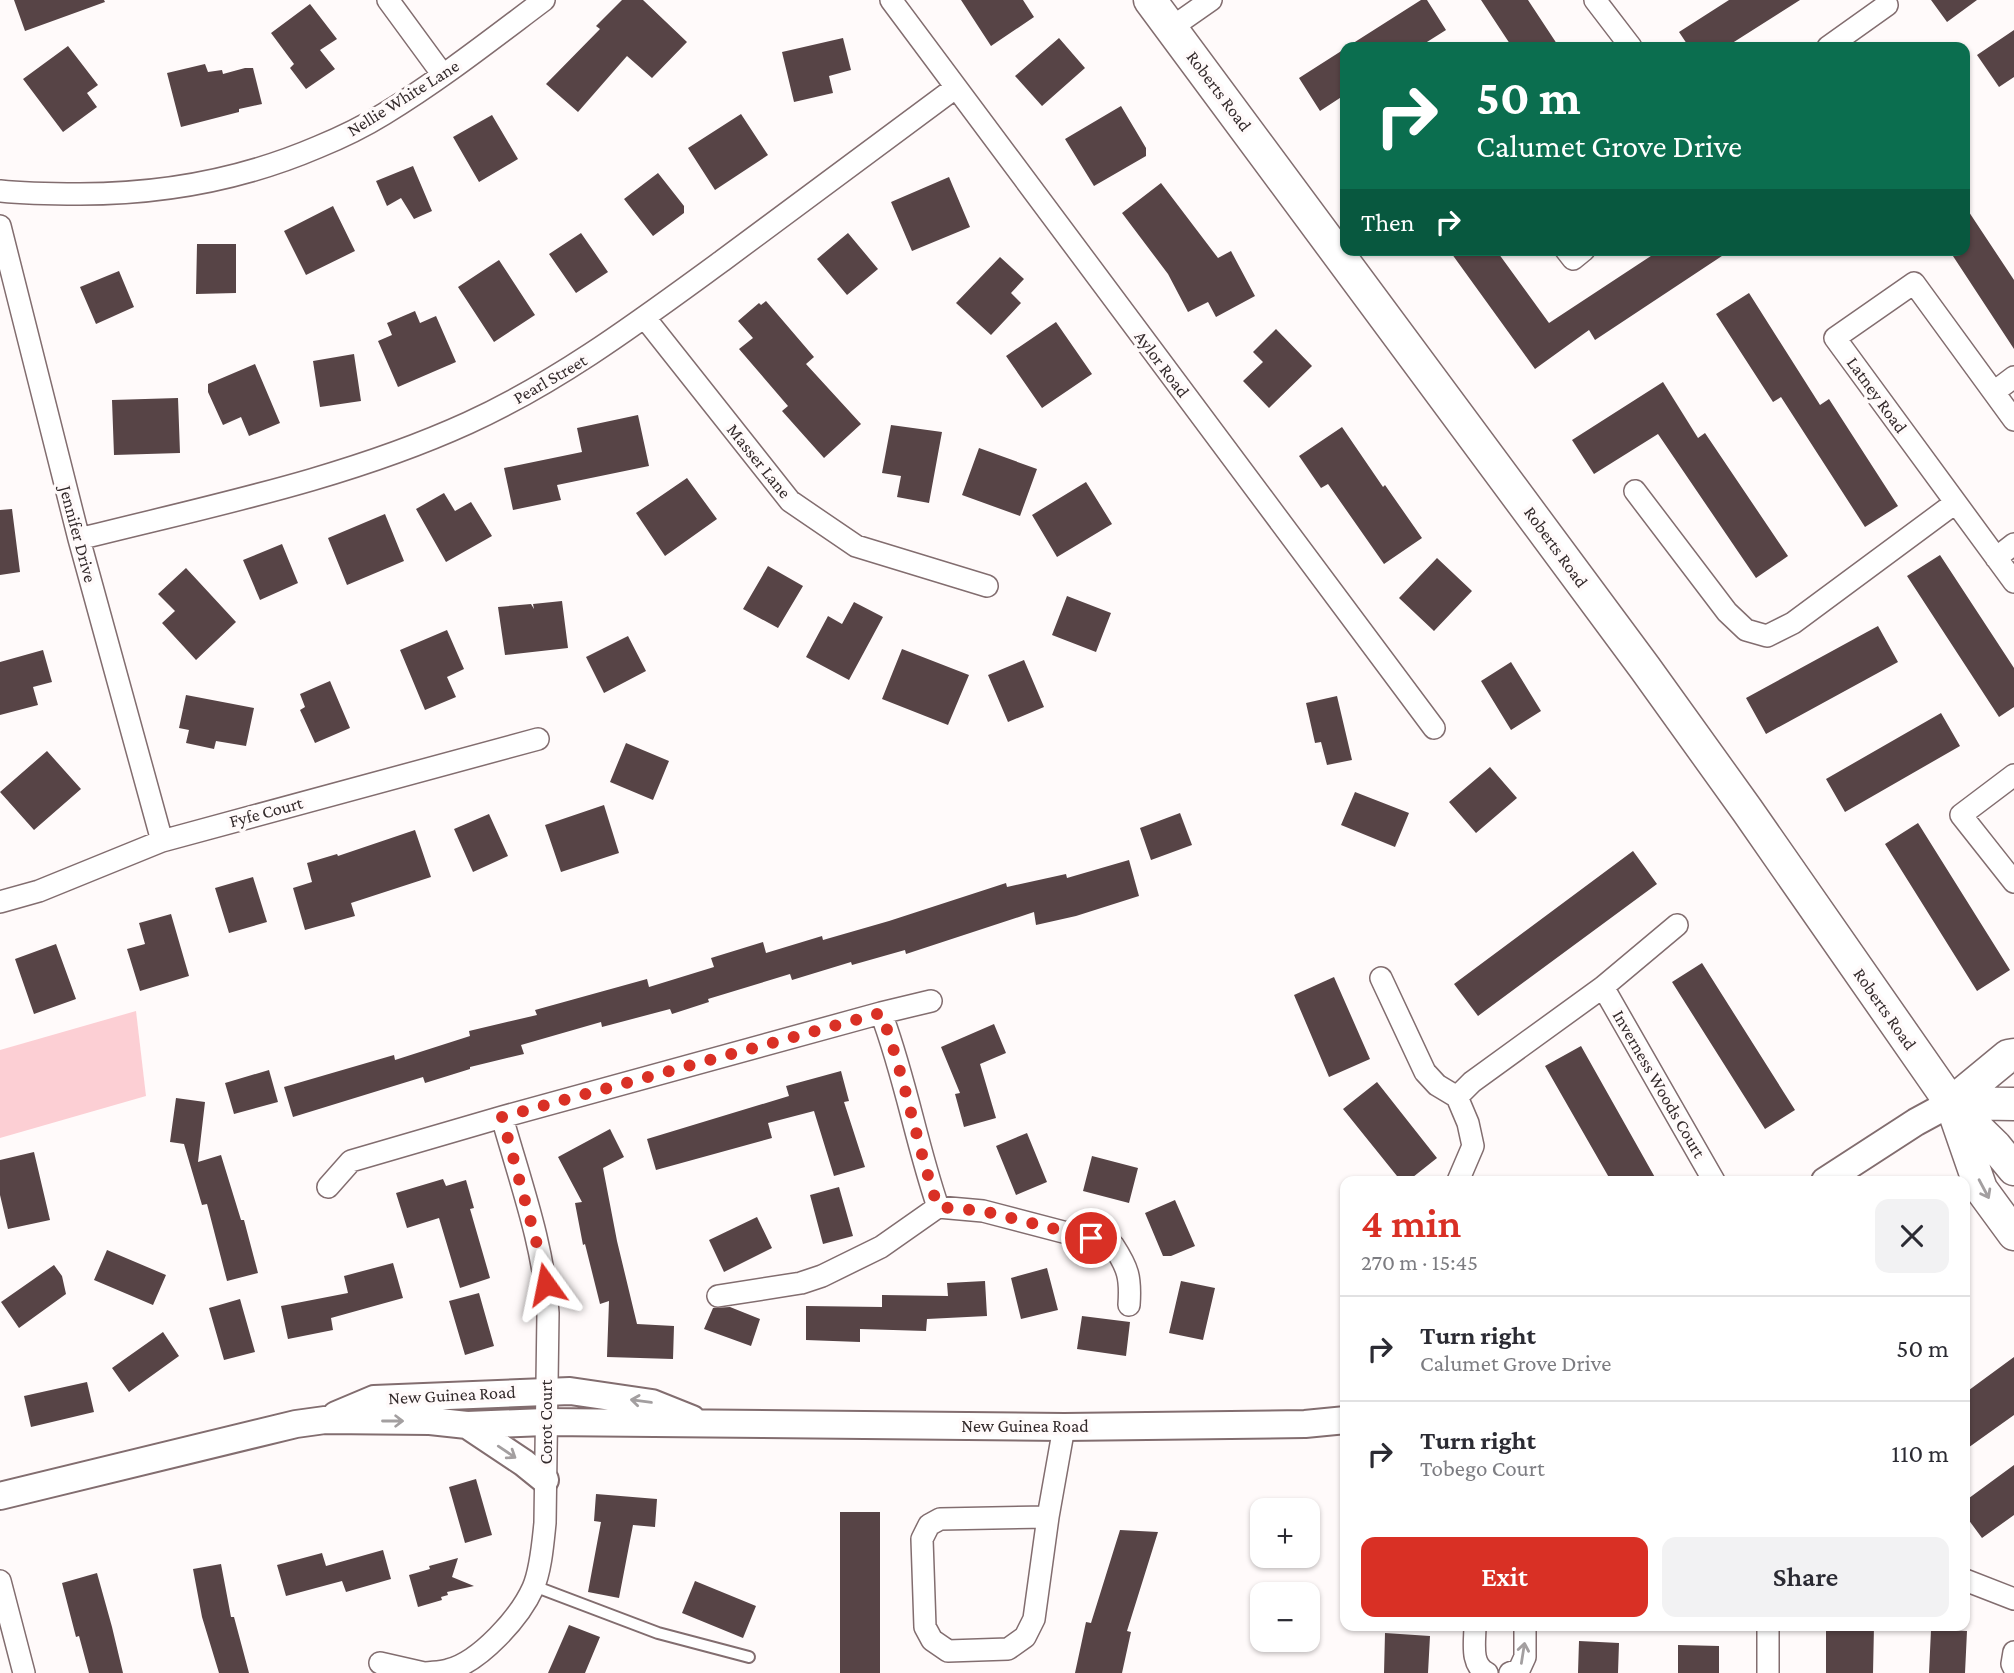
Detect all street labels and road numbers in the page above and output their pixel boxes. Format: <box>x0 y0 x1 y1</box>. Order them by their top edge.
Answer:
street label: Roberts Road <box>1182 47 1256 135</box>
street label: Nellie White Lane <box>343 56 463 140</box>
street label: Aylor Road <box>1131 327 1194 402</box>
street label: Pearl Street <box>510 349 591 408</box>
street label: Latney Road <box>1843 353 1912 437</box>
street label: Masser Lane <box>723 420 795 502</box>
street label: Jennifer Drive <box>55 481 101 585</box>
street label: Roberts Road <box>1520 503 1592 592</box>
street label: Fyfe Court <box>227 792 306 831</box>
street label: Roberts Road <box>1850 964 1921 1054</box>
street label: Inverness Woods Court <box>1608 1006 1710 1162</box>
street label: Corot Court <box>536 1378 556 1465</box>
street label: New Guinea Road <box>388 1382 517 1408</box>
street label: New Guinea Road <box>961 1416 1089 1436</box>

